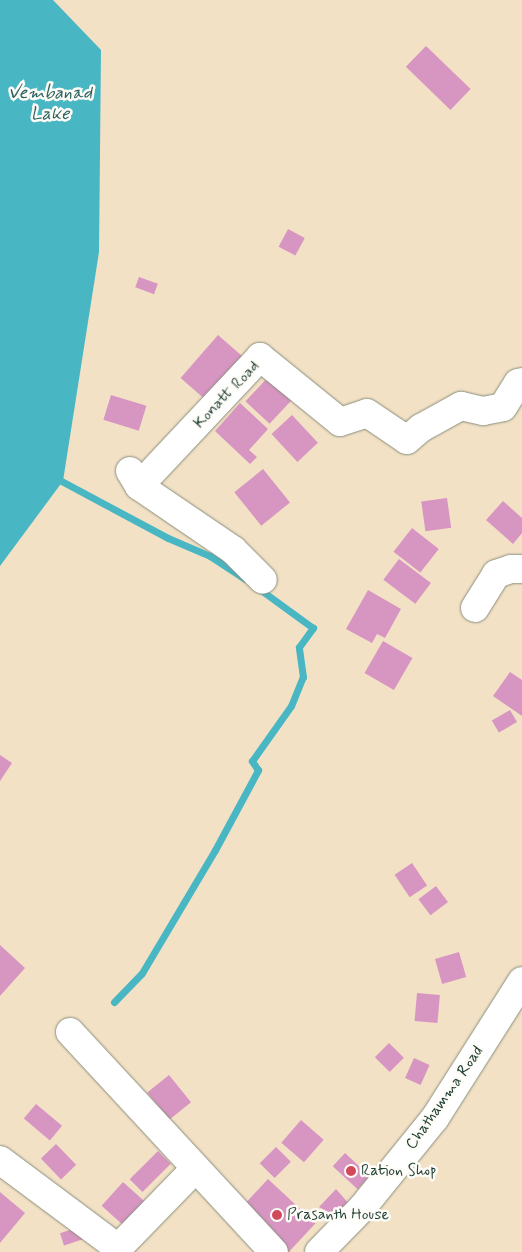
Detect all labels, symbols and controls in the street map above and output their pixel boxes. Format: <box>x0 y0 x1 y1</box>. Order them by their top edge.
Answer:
water label: Vembanad Lake <box>8 83 92 126</box>
street label: Konatt Road <box>190 357 264 433</box>
street label: Chathamma Road <box>402 1043 488 1153</box>
place label: Ration Shop <box>361 1161 437 1181</box>
marker: Ration Shop <box>345 1165 357 1177</box>
place label: Prasanth House <box>287 1205 389 1225</box>
marker: Prasanth House <box>271 1209 283 1221</box>

